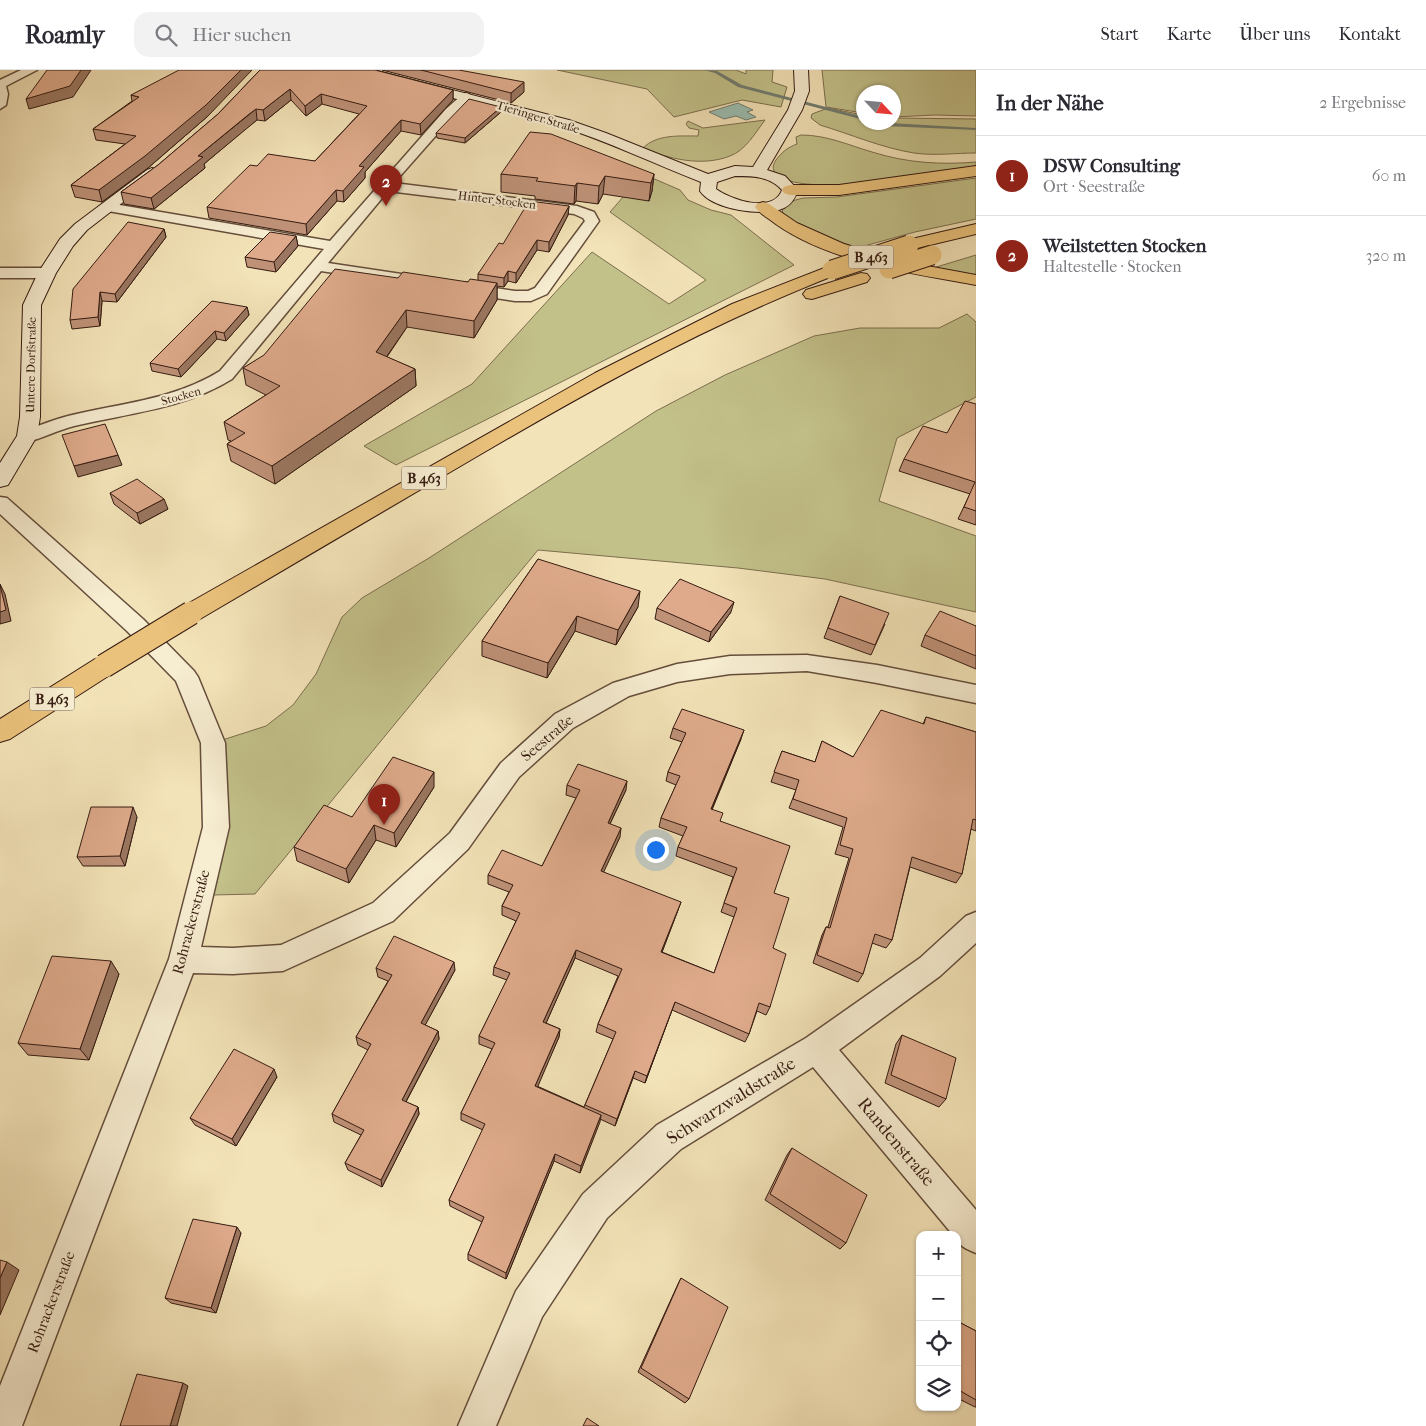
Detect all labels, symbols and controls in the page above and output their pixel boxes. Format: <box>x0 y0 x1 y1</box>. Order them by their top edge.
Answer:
search box <box>134 12 484 57</box>
text: Roamly <box>25 21 104 49</box>
icon: search <box>152 21 180 49</box>
text: Hier suchen <box>192 24 291 46</box>
text: Start <box>1100 24 1139 45</box>
text: Karte <box>1167 24 1211 45</box>
text: Über uns <box>1239 24 1310 45</box>
text: Kontakt <box>1338 24 1401 45</box>
north arrow <box>856 85 901 130</box>
text: In der Nähe <box>996 91 1104 115</box>
text: 2 Ergebnisse <box>1319 93 1406 112</box>
street label: Tieringer Straße <box>495 98 581 136</box>
text: DSW Consulting <box>1043 155 1180 177</box>
pin: 2 <box>370 165 402 206</box>
text: 1 <box>1009 166 1015 185</box>
text: 60 m <box>1372 166 1406 185</box>
text: Ort · Seestraße <box>1043 177 1145 196</box>
street label: Hinter Stocken <box>457 188 537 212</box>
text: Weilstetten Stocken <box>1043 235 1206 257</box>
road number: B 463 <box>848 246 894 268</box>
text: 2 <box>1008 246 1016 265</box>
text: 320 m <box>1366 246 1406 265</box>
text: Haltestelle · Stocken <box>1043 257 1182 276</box>
street label: Untere Dorfstraße <box>23 317 39 413</box>
street label: Stocken <box>159 384 203 408</box>
road number: B 463 <box>402 466 446 489</box>
road number: B 463 <box>30 688 74 710</box>
street label: Seestraße <box>517 711 577 765</box>
pin: 1 <box>368 784 400 825</box>
your location <box>643 837 669 863</box>
street label: Rohrackerstraße <box>168 867 214 976</box>
street label: Schwarzwaldstraße <box>663 1053 799 1149</box>
street label: Randenstraße <box>853 1093 939 1191</box>
map controls <box>916 1231 961 1411</box>
button: + <box>916 1231 961 1276</box>
street label: Rohrackerstraße <box>23 1248 79 1355</box>
button: − <box>916 1276 961 1321</box>
button: locate <box>916 1321 961 1366</box>
button: layers <box>916 1366 961 1411</box>

